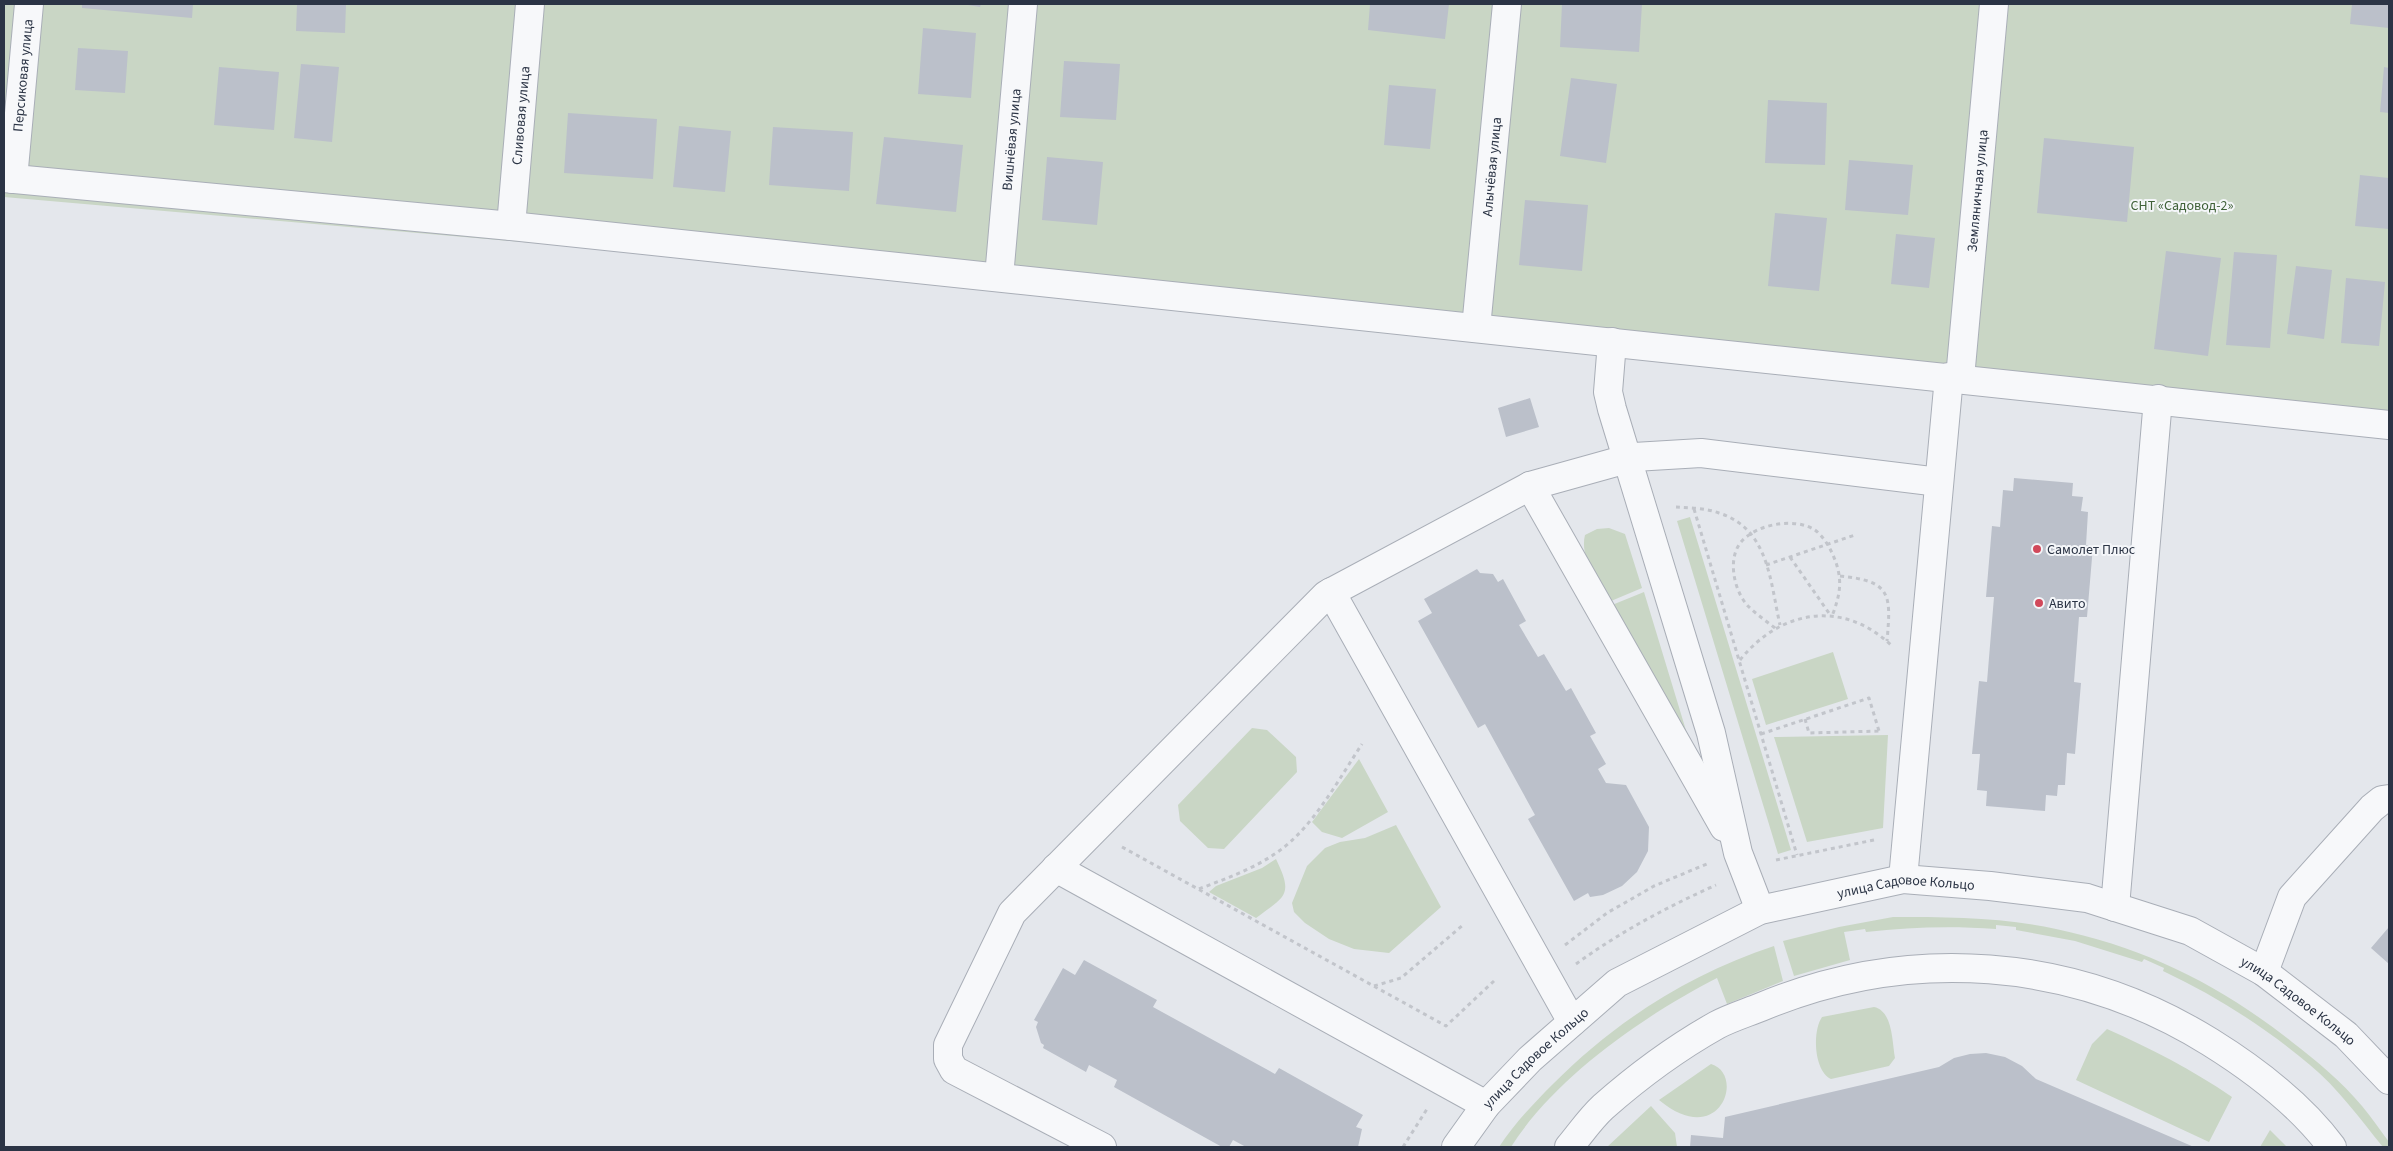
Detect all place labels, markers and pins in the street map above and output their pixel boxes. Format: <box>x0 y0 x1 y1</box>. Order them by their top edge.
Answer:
place label: Самолет Плюс <box>2047 540 2136 560</box>
marker: Самолет Плюс <box>2031 543 2043 555</box>
place label: Авито <box>2049 594 2085 614</box>
marker: Авито <box>2033 597 2045 609</box>

